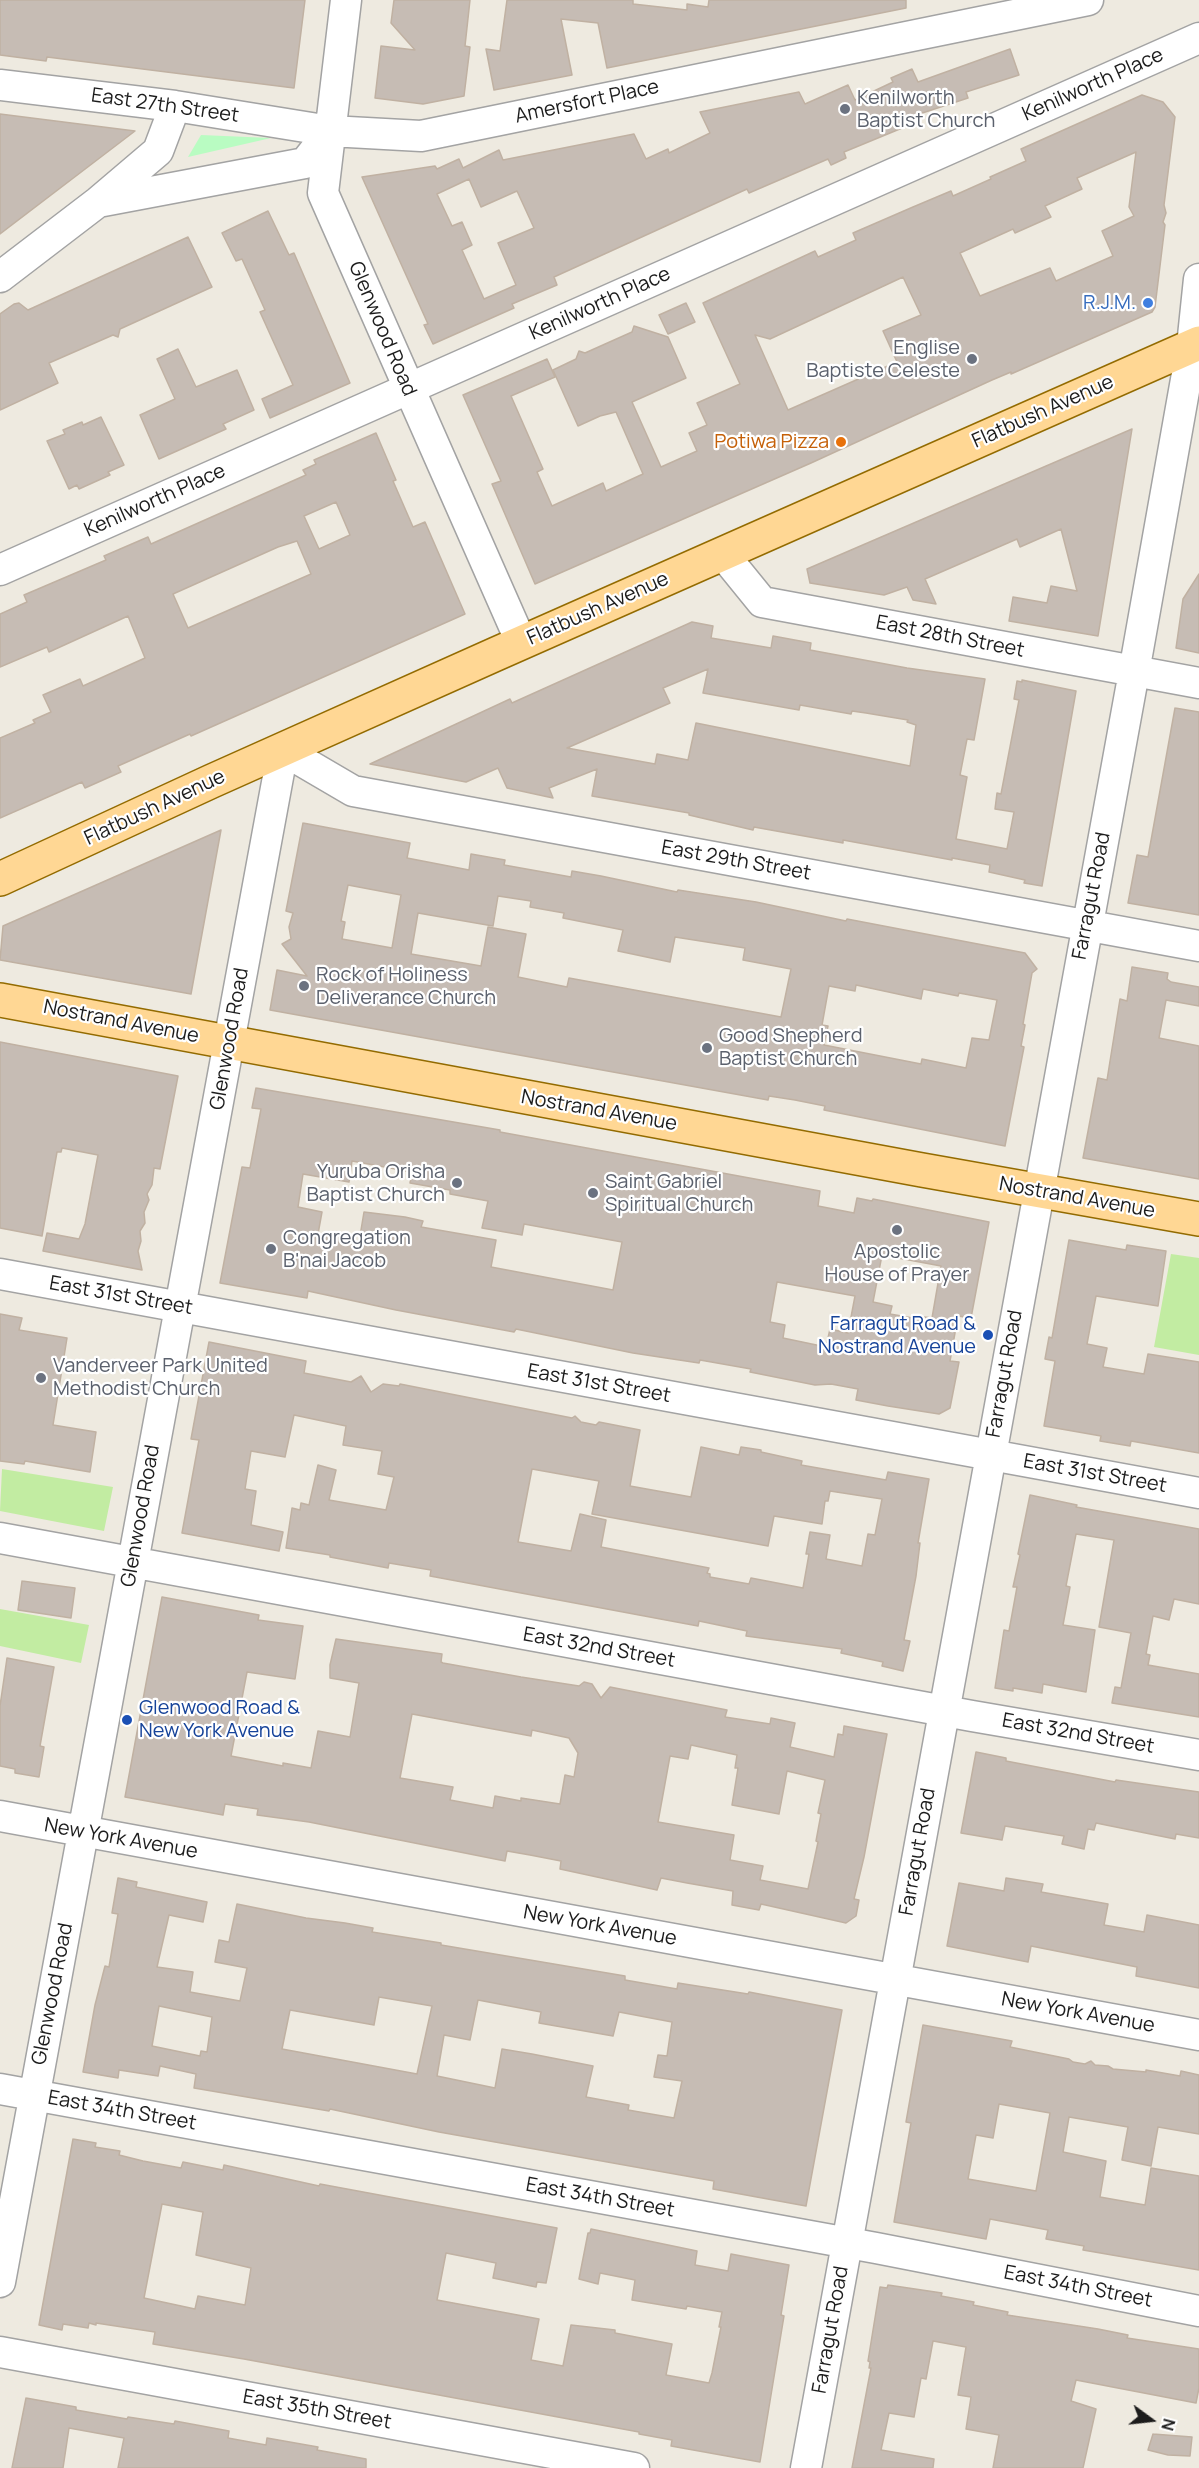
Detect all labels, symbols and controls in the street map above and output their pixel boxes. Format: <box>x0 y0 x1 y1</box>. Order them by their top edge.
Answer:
street label: Kenilworth Place <box>1019 43 1167 127</box>
street label: Amersfort Place <box>513 75 661 129</box>
street label: East 27th Street <box>90 84 240 128</box>
place label: Kenilworth Baptist Church <box>857 86 995 133</box>
marker: Kenilworth Baptist Church <box>838 102 852 116</box>
street label: Glenwood Road <box>343 258 421 400</box>
street label: Kenilworth Place <box>526 262 674 346</box>
place label: R.J.M. <box>1083 291 1136 315</box>
marker: R.J.M. <box>1141 296 1155 310</box>
place label: Englise Baptiste Celeste <box>806 336 960 383</box>
marker: Englise Baptiste Celeste <box>965 352 979 366</box>
street label: Flatbush Avenue <box>968 370 1118 454</box>
place label: Potiwa Pizza <box>714 430 829 454</box>
marker: Potiwa Pizza <box>834 435 848 449</box>
street label: Kenilworth Place <box>81 459 229 543</box>
street label: Flatbush Avenue <box>523 567 673 651</box>
street label: East 28th Street <box>874 611 1026 663</box>
street label: Flatbush Avenue <box>81 765 229 851</box>
street label: Farragut Road <box>1068 830 1116 962</box>
street label: East 29th Street <box>659 836 813 886</box>
place label: Rock of Holiness Deliverance Church <box>316 963 496 1010</box>
street label: Glenwood Road <box>206 966 254 1112</box>
marker: Rock of Holiness Deliverance Church <box>297 979 311 993</box>
street label: Nostrand Avenue <box>41 995 201 1049</box>
place label: Good Shepherd Baptist Church <box>719 1024 862 1071</box>
marker: Good Shepherd Baptist Church <box>700 1041 714 1055</box>
street label: Nostrand Avenue <box>519 1085 679 1137</box>
place label: Yuruba Orisha Baptist Church <box>307 1160 445 1207</box>
place label: Saint Gabriel Spiritual Church <box>605 1170 753 1217</box>
street label: Nostrand Avenue <box>997 1172 1157 1224</box>
marker: Yuruba Orisha Baptist Church <box>450 1176 464 1190</box>
marker: Saint Gabriel Spiritual Church <box>586 1186 600 1200</box>
marker: Apostolic House of Prayer <box>890 1223 904 1237</box>
place label: Congregation B'nai Jacob <box>283 1226 411 1273</box>
place label: Apostolic House of Prayer <box>825 1240 969 1287</box>
marker: Congregation B'nai Jacob <box>264 1242 278 1256</box>
street label: East 31st Street <box>47 1272 195 1320</box>
street label: Farragut Road <box>982 1308 1028 1440</box>
place label: Farragut Road & Nostrand Avenue <box>818 1312 976 1359</box>
marker: Farragut Road & Nostrand Avenue <box>981 1328 995 1342</box>
place label: Vanderveer Park United Methodist Church <box>53 1354 268 1401</box>
street label: East 31st Street <box>525 1360 673 1408</box>
marker: Vanderveer Park United Methodist Church <box>34 1371 48 1385</box>
street label: Glenwood Road <box>117 1443 165 1589</box>
street label: East 31st Street <box>1021 1450 1169 1498</box>
street label: East 32nd Street <box>521 1623 677 1673</box>
place label: Glenwood Road & New York Avenue <box>139 1696 300 1743</box>
street label: East 32nd Street <box>1000 1709 1156 1759</box>
marker: Glenwood Road & New York Avenue <box>120 1713 134 1727</box>
street label: Farragut Road <box>895 1786 941 1918</box>
street label: New York Avenue <box>42 1814 200 1864</box>
street label: New York Avenue <box>521 1901 679 1951</box>
street label: Glenwood Road <box>27 1921 79 2067</box>
street label: New York Avenue <box>999 1988 1157 2038</box>
street label: East 34th Street <box>46 2086 198 2136</box>
street label: East 34th Street <box>524 2173 676 2223</box>
street label: East 34th Street <box>1002 2261 1154 2313</box>
street label: Farragut Road <box>808 2264 854 2396</box>
street label: East 35th Street <box>241 2385 393 2435</box>
north arrow <box>1121 2390 1181 2450</box>
text: N <box>1156 2416 1181 2433</box>

